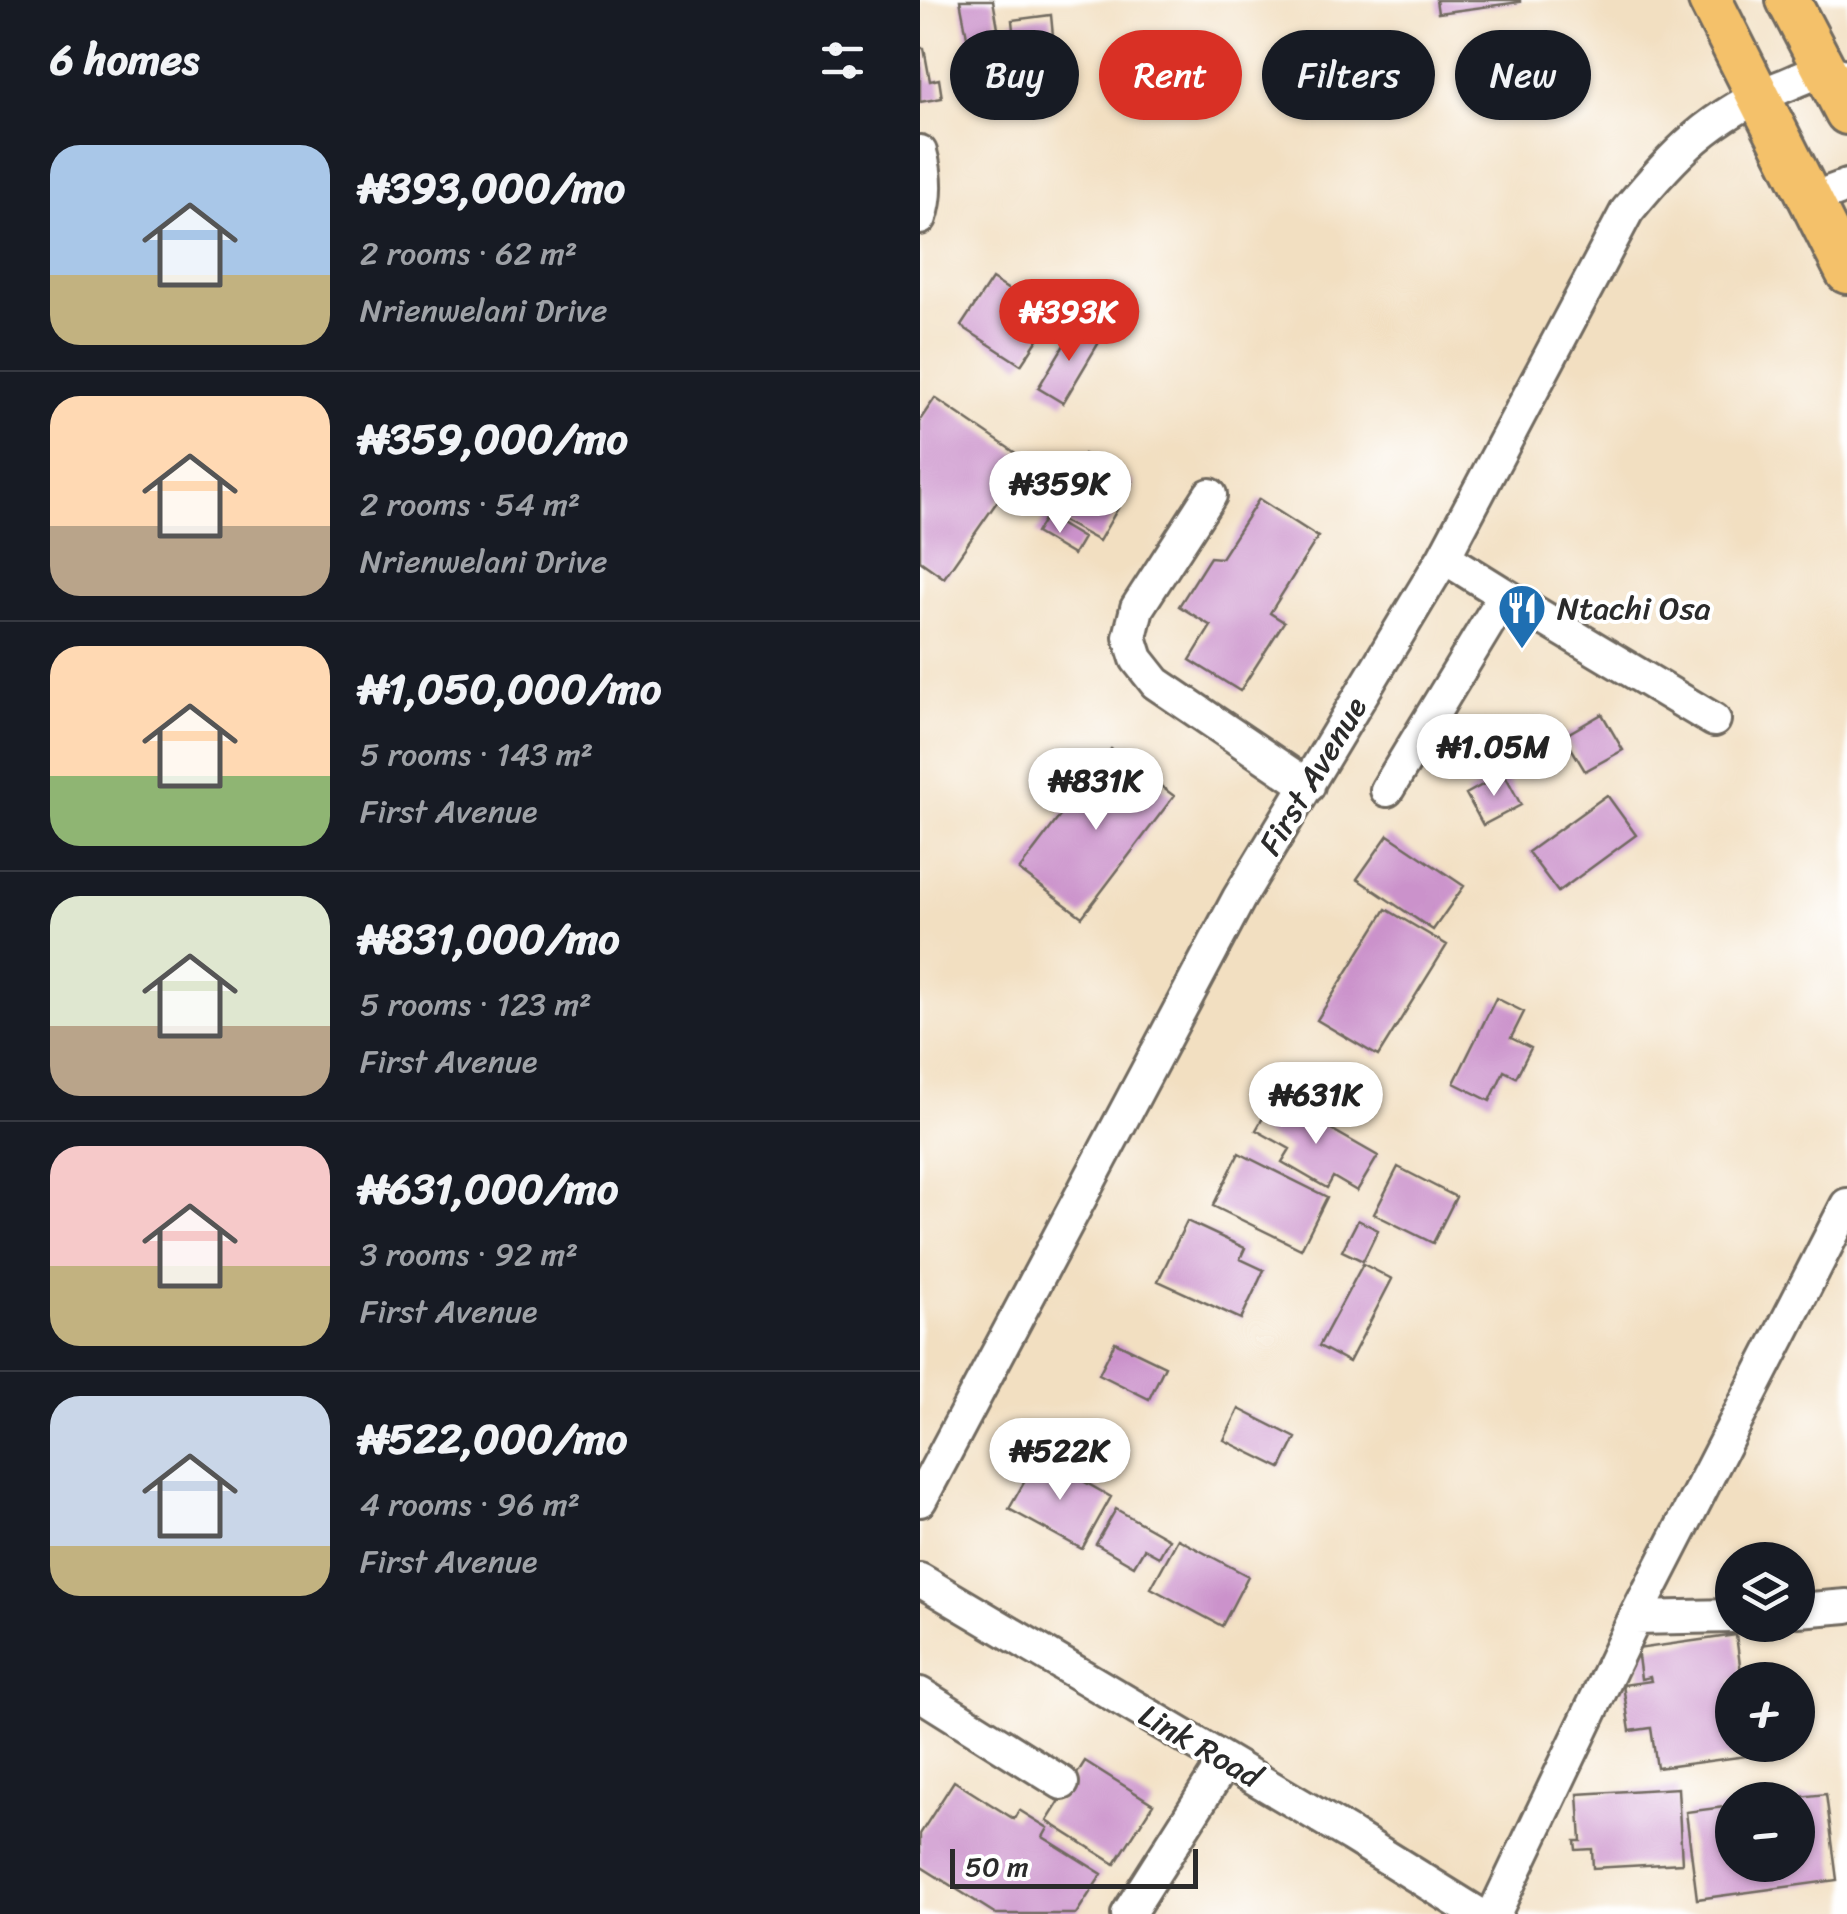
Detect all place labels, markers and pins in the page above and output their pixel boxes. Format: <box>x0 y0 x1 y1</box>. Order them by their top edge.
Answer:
pin: ₦393K <box>999 279 1139 364</box>
pin: ₦359K <box>990 451 1130 536</box>
place label: Ntachi Osa <box>1557 580 1711 637</box>
restaurant icon: Ntachi Osa <box>1496 582 1548 650</box>
pin: ₦1.05M <box>1413 714 1575 799</box>
pin: ₦831K <box>1026 748 1166 833</box>
pin: ₦631K <box>1246 1062 1386 1147</box>
pin: ₦522K <box>990 1418 1130 1503</box>

